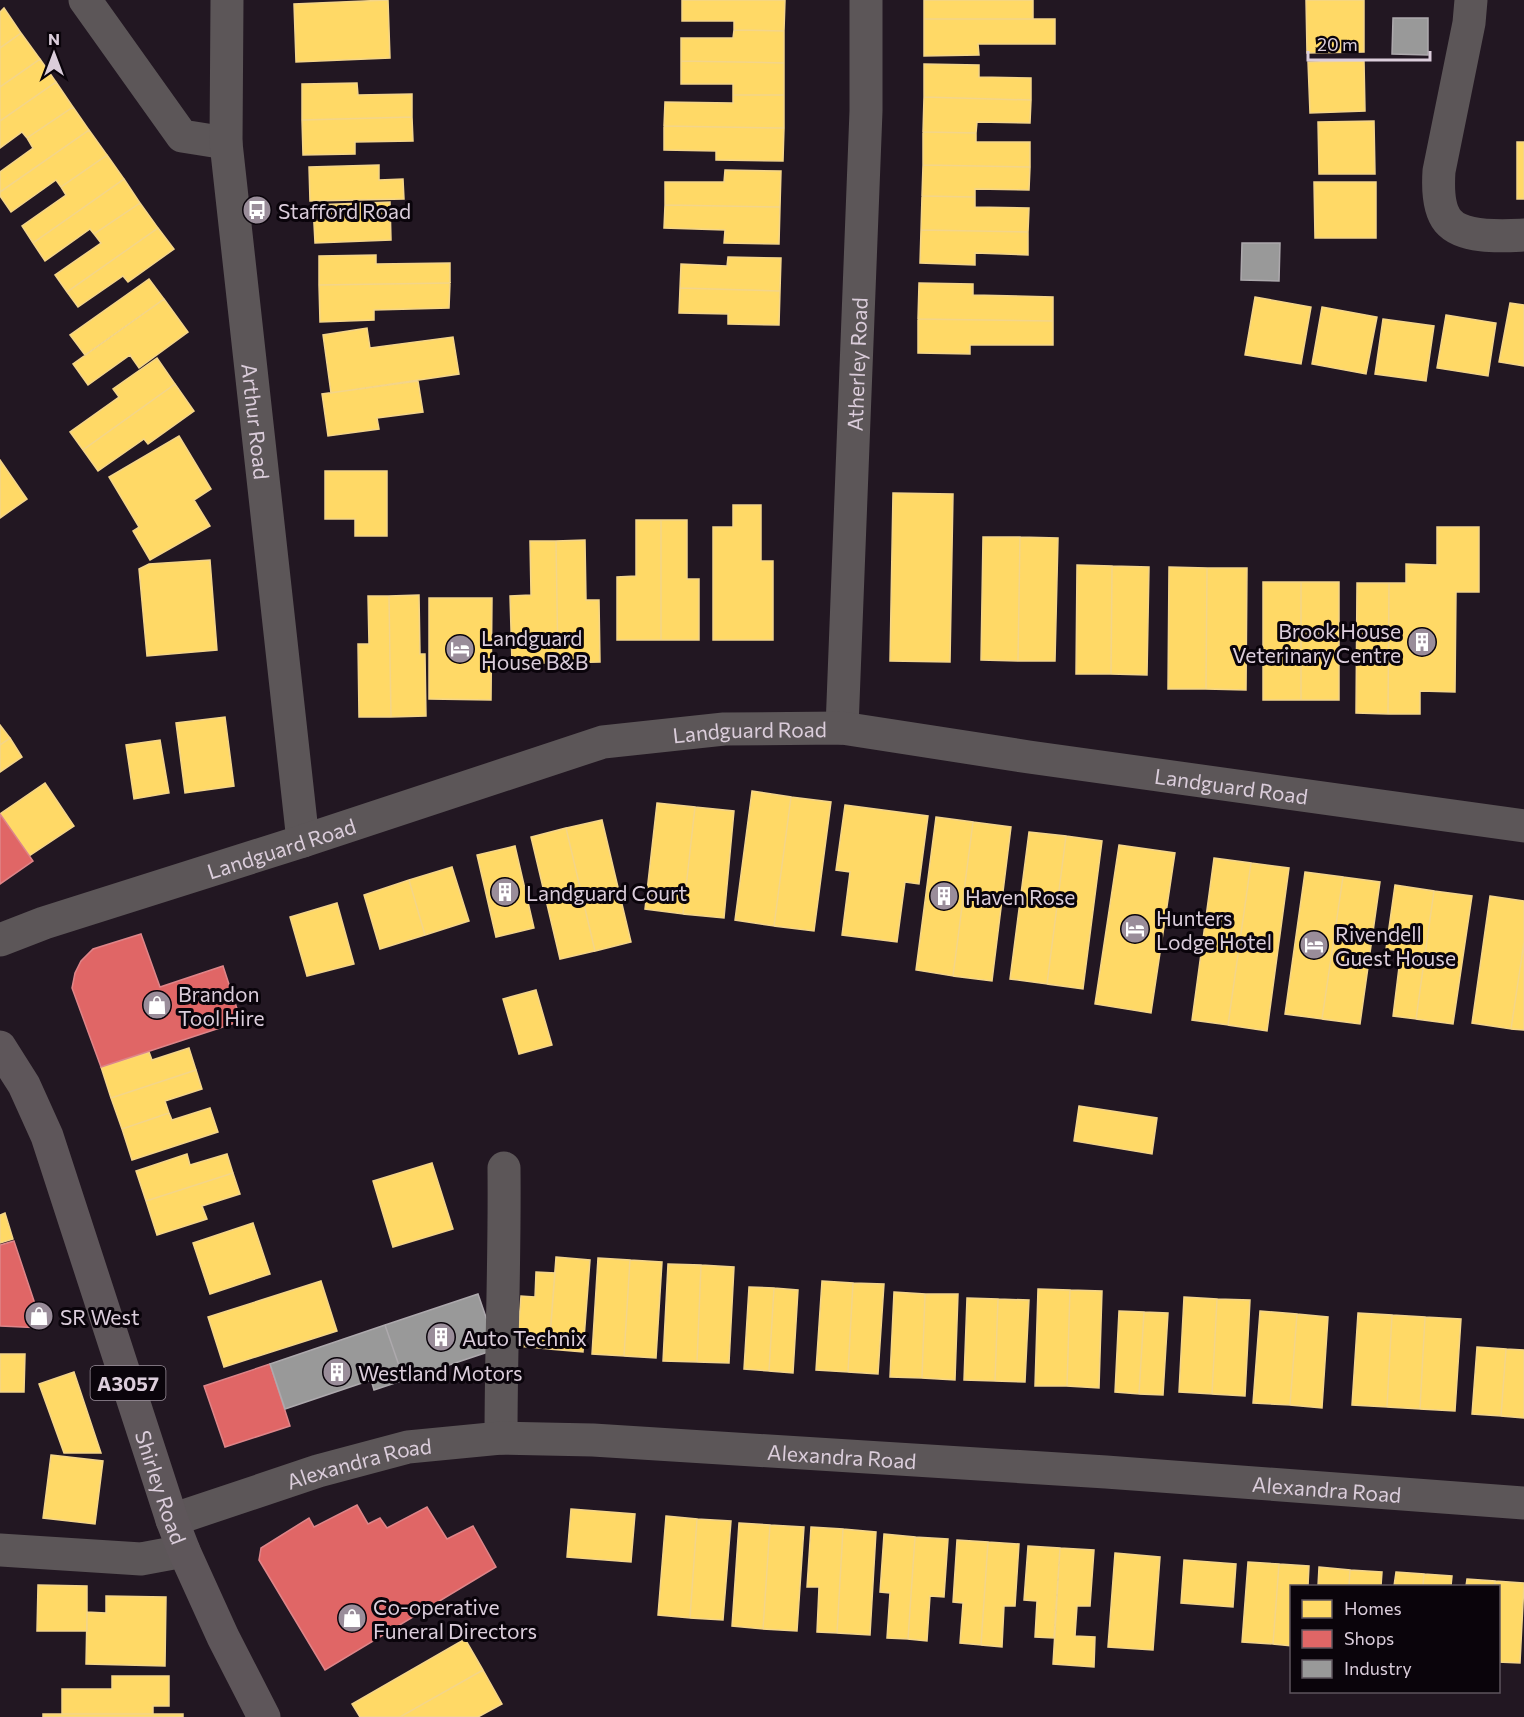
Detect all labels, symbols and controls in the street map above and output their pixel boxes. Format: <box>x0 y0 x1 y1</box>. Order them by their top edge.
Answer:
north arrow <box>24 24 84 84</box>
scale bar <box>1308 24 1430 62</box>
text: N <box>48 29 60 48</box>
text: 20 m <box>1317 33 1358 55</box>
bus stop icon: Stafford Road <box>241 194 273 226</box>
place label: Stafford Road <box>278 198 411 223</box>
street label: Atherley Road <box>841 297 871 432</box>
street label: Arthur Road <box>238 362 276 481</box>
place label: Brook House Veterinary Centre <box>1232 618 1401 667</box>
place label: Landguard House B&B <box>481 625 588 674</box>
building icon: Brook House Veterinary Centre <box>1406 626 1438 658</box>
hotel icon: Landguard House B&B <box>444 633 476 665</box>
street label: Landguard Road <box>671 716 827 747</box>
street label: Landguard Road <box>1153 762 1310 808</box>
street label: Landguard Road <box>204 812 359 883</box>
building icon: Landguard Court <box>489 876 521 908</box>
place label: Landguard Court <box>526 880 687 905</box>
building icon: Haven Rose <box>928 880 960 912</box>
place label: Haven Rose <box>965 884 1075 909</box>
place label: Hunters Lodge Hotel <box>1156 905 1272 954</box>
hotel icon: Hunters Lodge Hotel <box>1119 913 1151 945</box>
place label: Rivendell Guest House <box>1335 921 1456 970</box>
hotel icon: Rivendell Guest House <box>1298 929 1330 961</box>
place label: Brandon Tool Hire <box>178 981 265 1030</box>
shop icon: Brandon Tool Hire <box>141 989 173 1021</box>
shop icon: SR West <box>23 1300 55 1332</box>
place label: SR West <box>60 1304 140 1329</box>
building icon: Auto Technix <box>425 1321 457 1353</box>
place label: Auto Technix <box>462 1325 587 1350</box>
building icon: Westland Motors <box>321 1356 353 1388</box>
place label: Westland Motors <box>358 1360 523 1385</box>
road number: A3057 <box>90 1366 166 1400</box>
street label: Shirley Road <box>131 1427 192 1547</box>
street label: Alexandra Road <box>283 1432 433 1493</box>
street label: Alexandra Road <box>766 1438 917 1473</box>
street label: Alexandra Road <box>1251 1470 1402 1506</box>
legend <box>1290 1585 1500 1693</box>
place label: Co-operative Funeral Directors <box>373 1594 537 1643</box>
text: Homes <box>1344 1597 1402 1619</box>
shop icon: Co-operative Funeral Directors <box>336 1602 368 1634</box>
text: Shops <box>1344 1627 1394 1649</box>
text: Industry <box>1344 1657 1412 1679</box>

